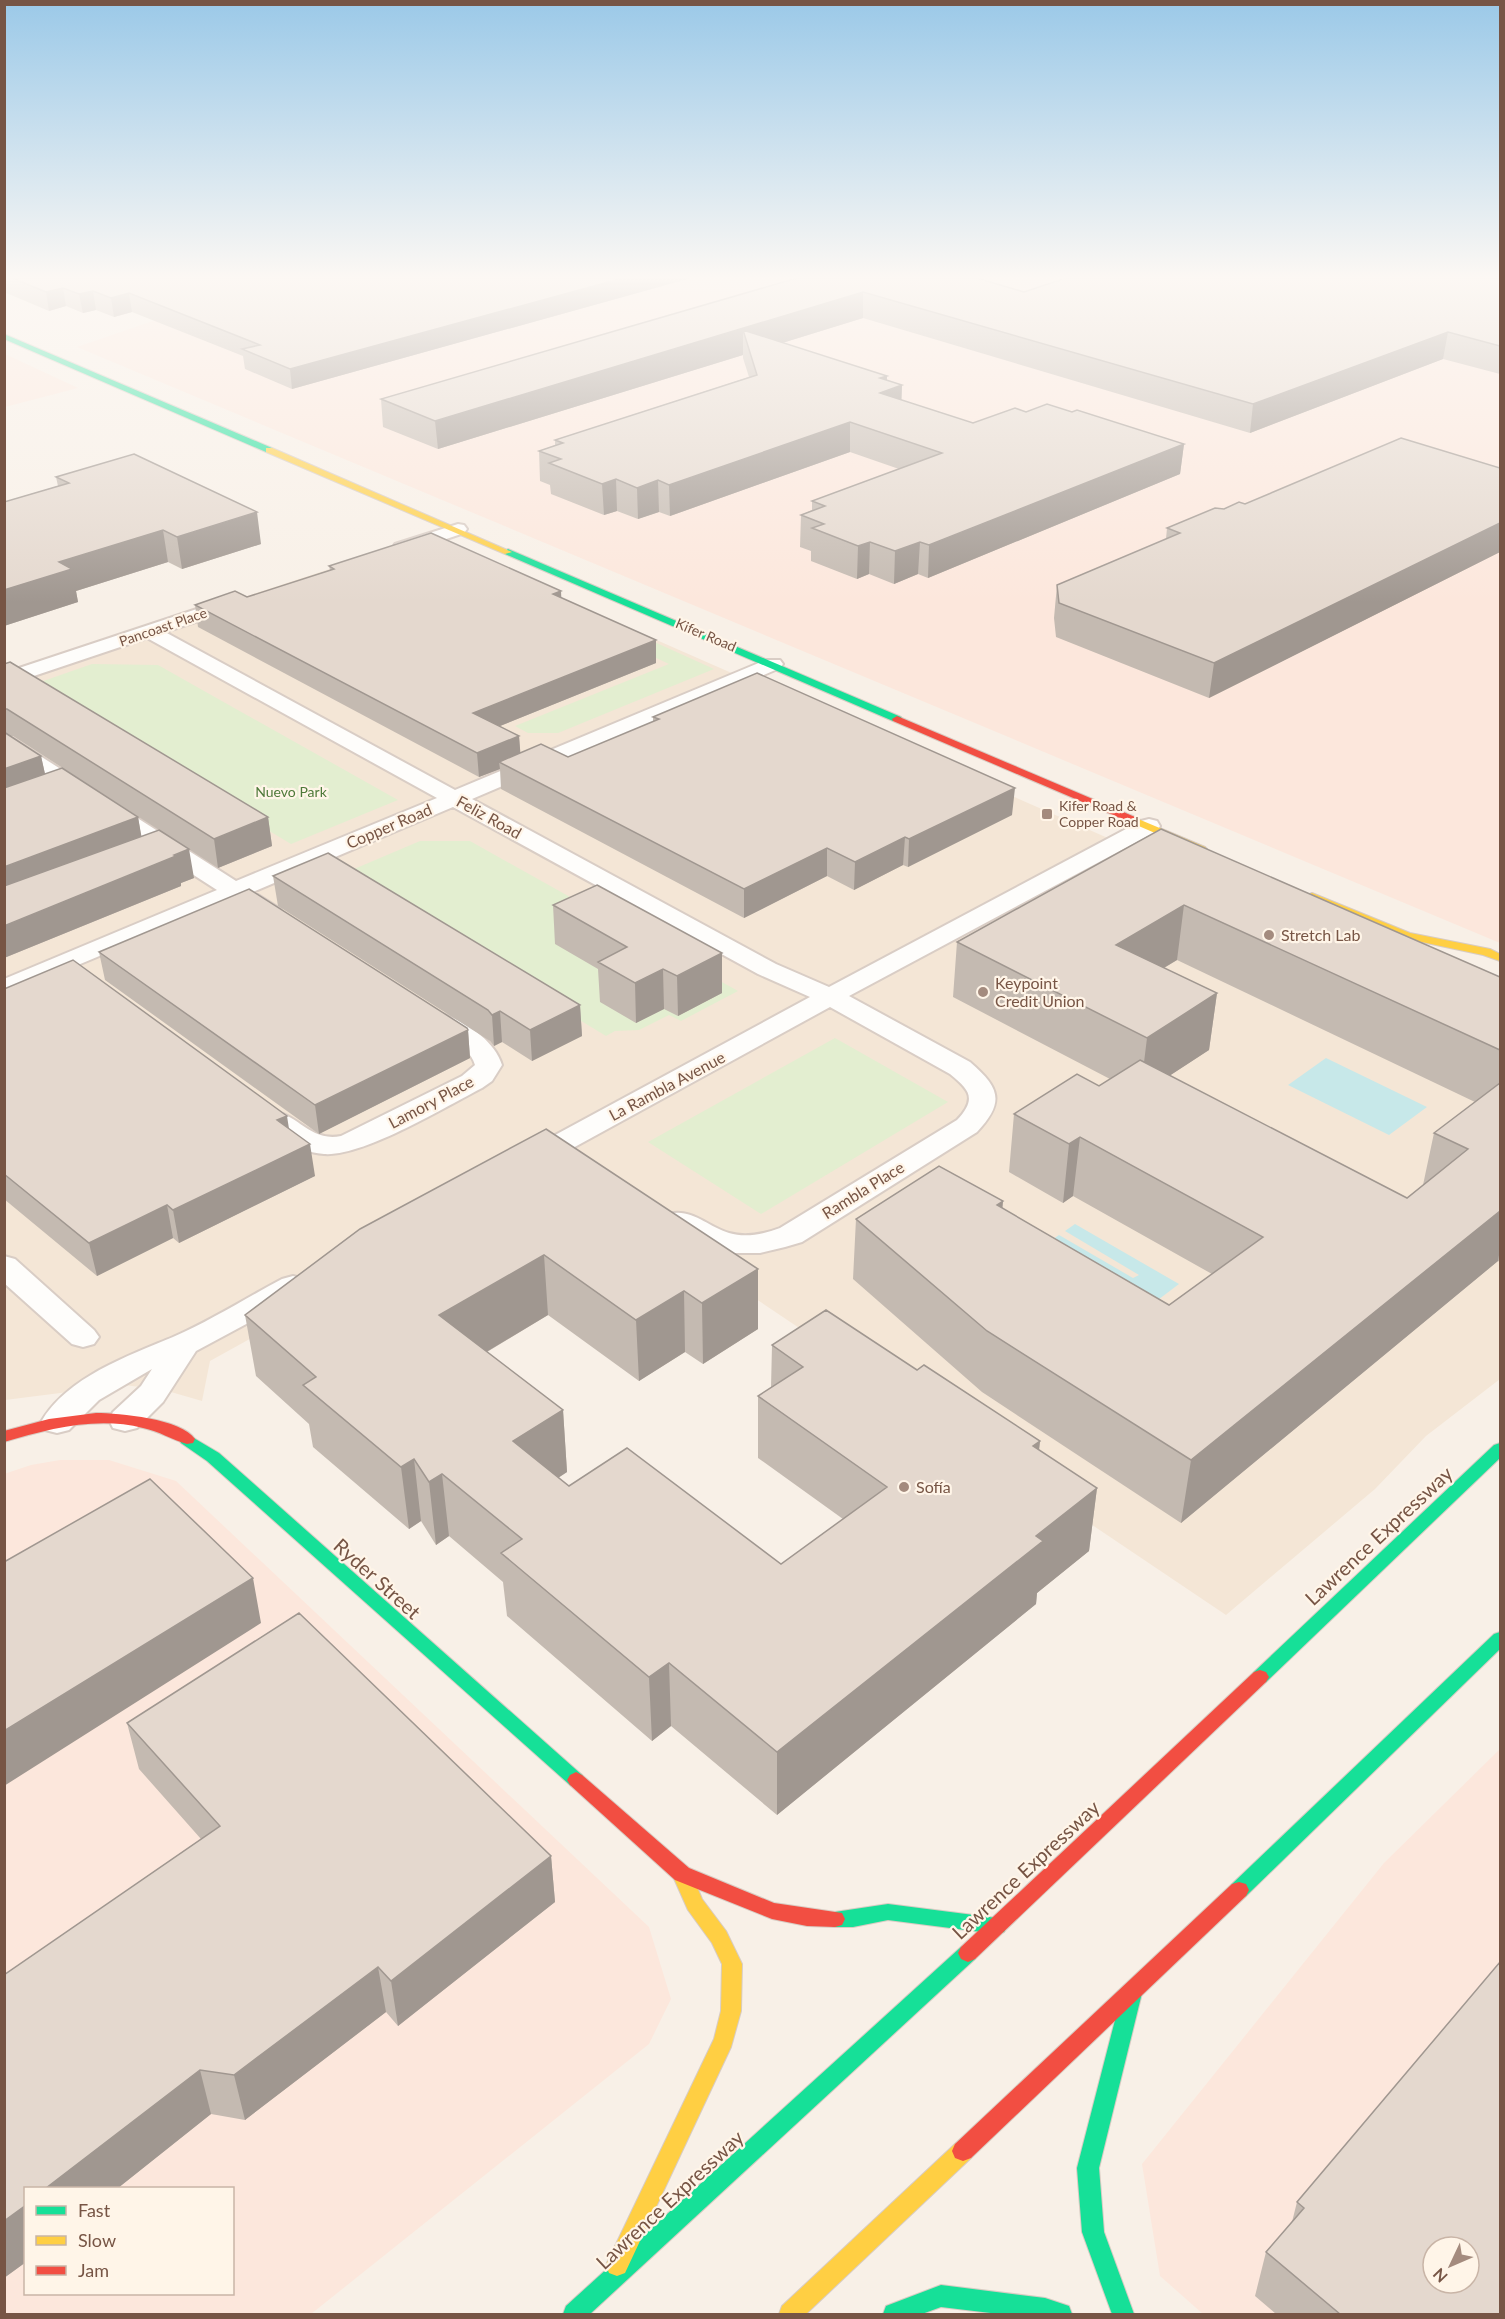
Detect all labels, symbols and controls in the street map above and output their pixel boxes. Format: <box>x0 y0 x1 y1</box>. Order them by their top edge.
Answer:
street label: Pancoast Place <box>117 604 209 649</box>
street label: Kifer Road <box>673 614 739 655</box>
park label: Nuevo Park <box>255 783 328 800</box>
street label: Feliz Road <box>453 791 525 842</box>
place label: Kifer Road & Copper Road <box>1059 797 1139 830</box>
street label: Copper Road <box>343 799 434 852</box>
marker: Kifer Road & Copper Road <box>1040 807 1054 821</box>
place label: Stretch Lab <box>1281 925 1360 944</box>
marker: Stretch Lab <box>1262 928 1276 942</box>
place label: Keypoint Credit Union <box>995 973 1085 1010</box>
marker: Keypoint Credit Union <box>976 985 990 999</box>
street label: La Rambla Avenue <box>606 1047 728 1124</box>
street label: Lamory Place <box>385 1071 476 1132</box>
street label: Rambla Place <box>818 1157 907 1222</box>
street label: Lawrence Expressway <box>1300 1460 1457 1610</box>
place label: Sofía <box>916 1477 951 1496</box>
marker: Sofía <box>897 1480 911 1494</box>
street label: Ryder Street <box>329 1533 426 1624</box>
street label: Lawrence Expressway <box>947 1794 1104 1944</box>
street label: Lawrence Expressway <box>591 2124 748 2274</box>
legend <box>24 2187 234 2295</box>
text: Fast <box>78 2199 111 2221</box>
text: Slow <box>78 2229 116 2251</box>
north arrow <box>1421 2235 1481 2295</box>
text: Jam <box>78 2259 109 2281</box>
text: N <box>1429 2265 1451 2287</box>

